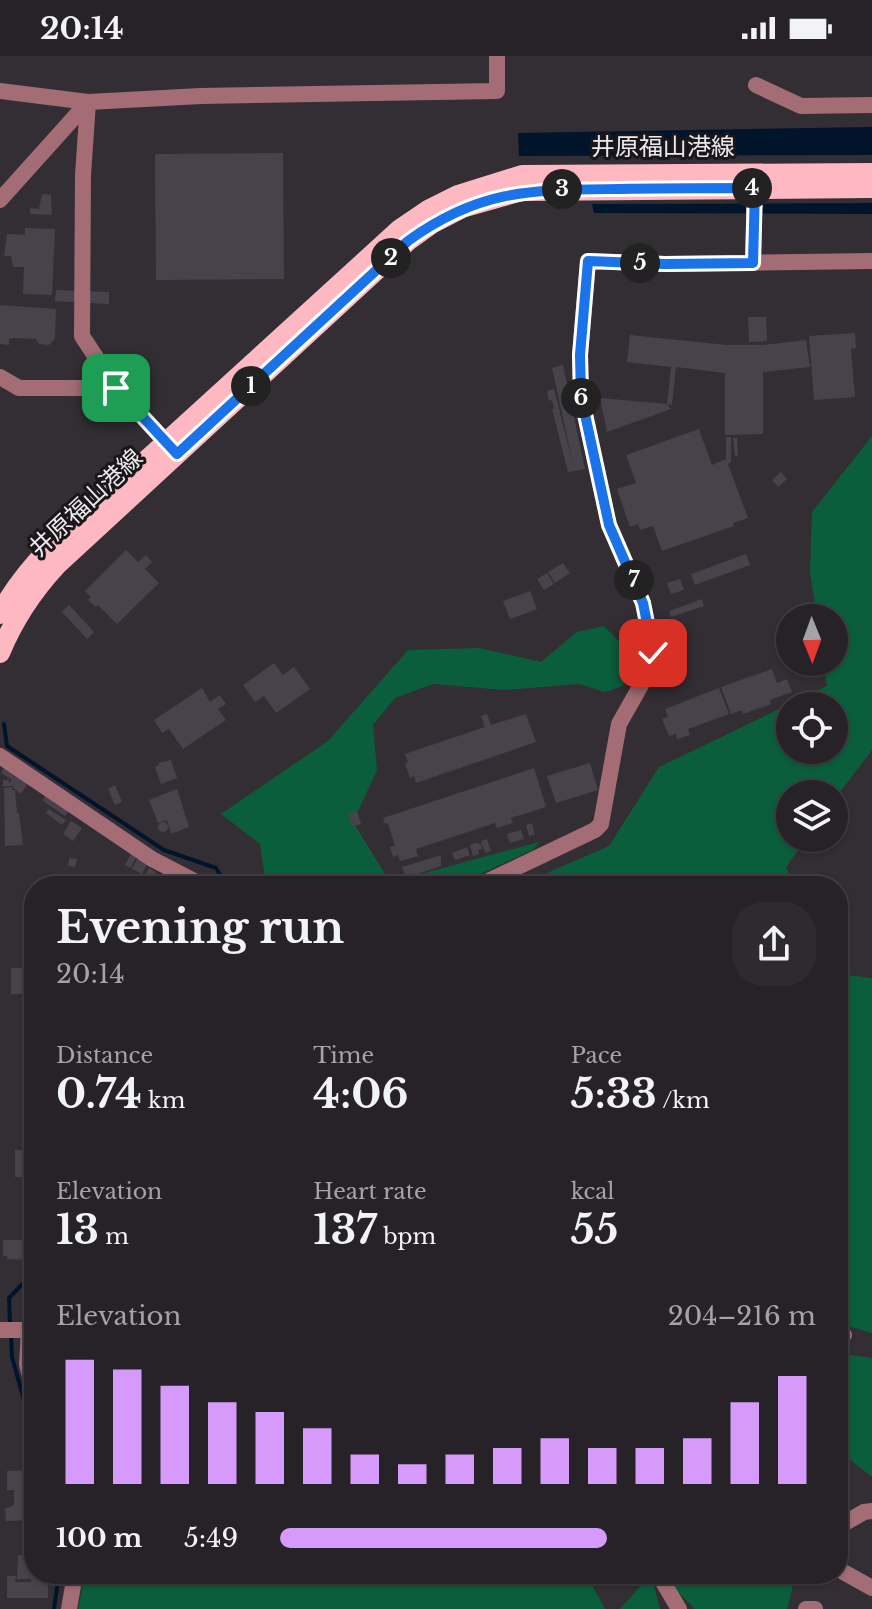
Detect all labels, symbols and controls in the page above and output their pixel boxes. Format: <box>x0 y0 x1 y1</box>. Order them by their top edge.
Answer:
text: 20:14 <box>40 10 124 47</box>
street label: 井原福山港線 <box>591 132 735 161</box>
pin: 4 <box>732 168 772 208</box>
pin: 3 <box>542 169 582 209</box>
text: 4 <box>745 174 759 201</box>
text: 3 <box>555 175 569 202</box>
pin: 2 <box>371 238 411 278</box>
pin: 5 <box>620 243 660 283</box>
text: 2 <box>384 244 398 271</box>
text: 5 <box>633 249 647 276</box>
pin <box>82 354 150 422</box>
icon: arrive <box>94 366 138 410</box>
pin: 1 <box>231 366 271 406</box>
text: 1 <box>246 372 256 399</box>
pin: 6 <box>561 378 601 418</box>
text: 6 <box>574 384 588 411</box>
street label: 井原福山港線 <box>23 443 148 562</box>
pin: 7 <box>614 560 654 600</box>
text: 7 <box>628 566 640 593</box>
north arrow <box>776 604 848 676</box>
map controls <box>776 604 848 852</box>
pin <box>619 619 687 687</box>
icon: check <box>631 631 675 675</box>
button: locate <box>776 692 848 764</box>
button: layers <box>776 780 848 852</box>
text: Evening run <box>56 900 344 955</box>
button: share <box>732 902 816 986</box>
text: 20:14 <box>56 958 125 990</box>
text: Distance <box>56 1042 153 1069</box>
text: Time <box>313 1042 374 1069</box>
text: Pace <box>571 1042 622 1069</box>
text: 0.74 <box>56 1069 142 1119</box>
text: 4:06 <box>313 1069 408 1119</box>
text: 5:33 <box>571 1069 657 1119</box>
text: km <box>142 1087 185 1114</box>
text: /km <box>657 1087 710 1114</box>
text: Elevation <box>56 1178 162 1205</box>
text: Heart rate <box>313 1178 427 1205</box>
text: kcal <box>571 1178 615 1205</box>
text: 13 <box>56 1205 99 1255</box>
text: 137 <box>313 1205 377 1255</box>
text: 55 <box>571 1205 618 1255</box>
text: m <box>99 1223 129 1250</box>
text: bpm <box>377 1223 436 1250</box>
text: Elevation <box>56 1300 182 1332</box>
text: 204–216 m <box>668 1300 816 1332</box>
text: 100 m <box>56 1522 142 1554</box>
text: 5:49 <box>184 1522 238 1554</box>

